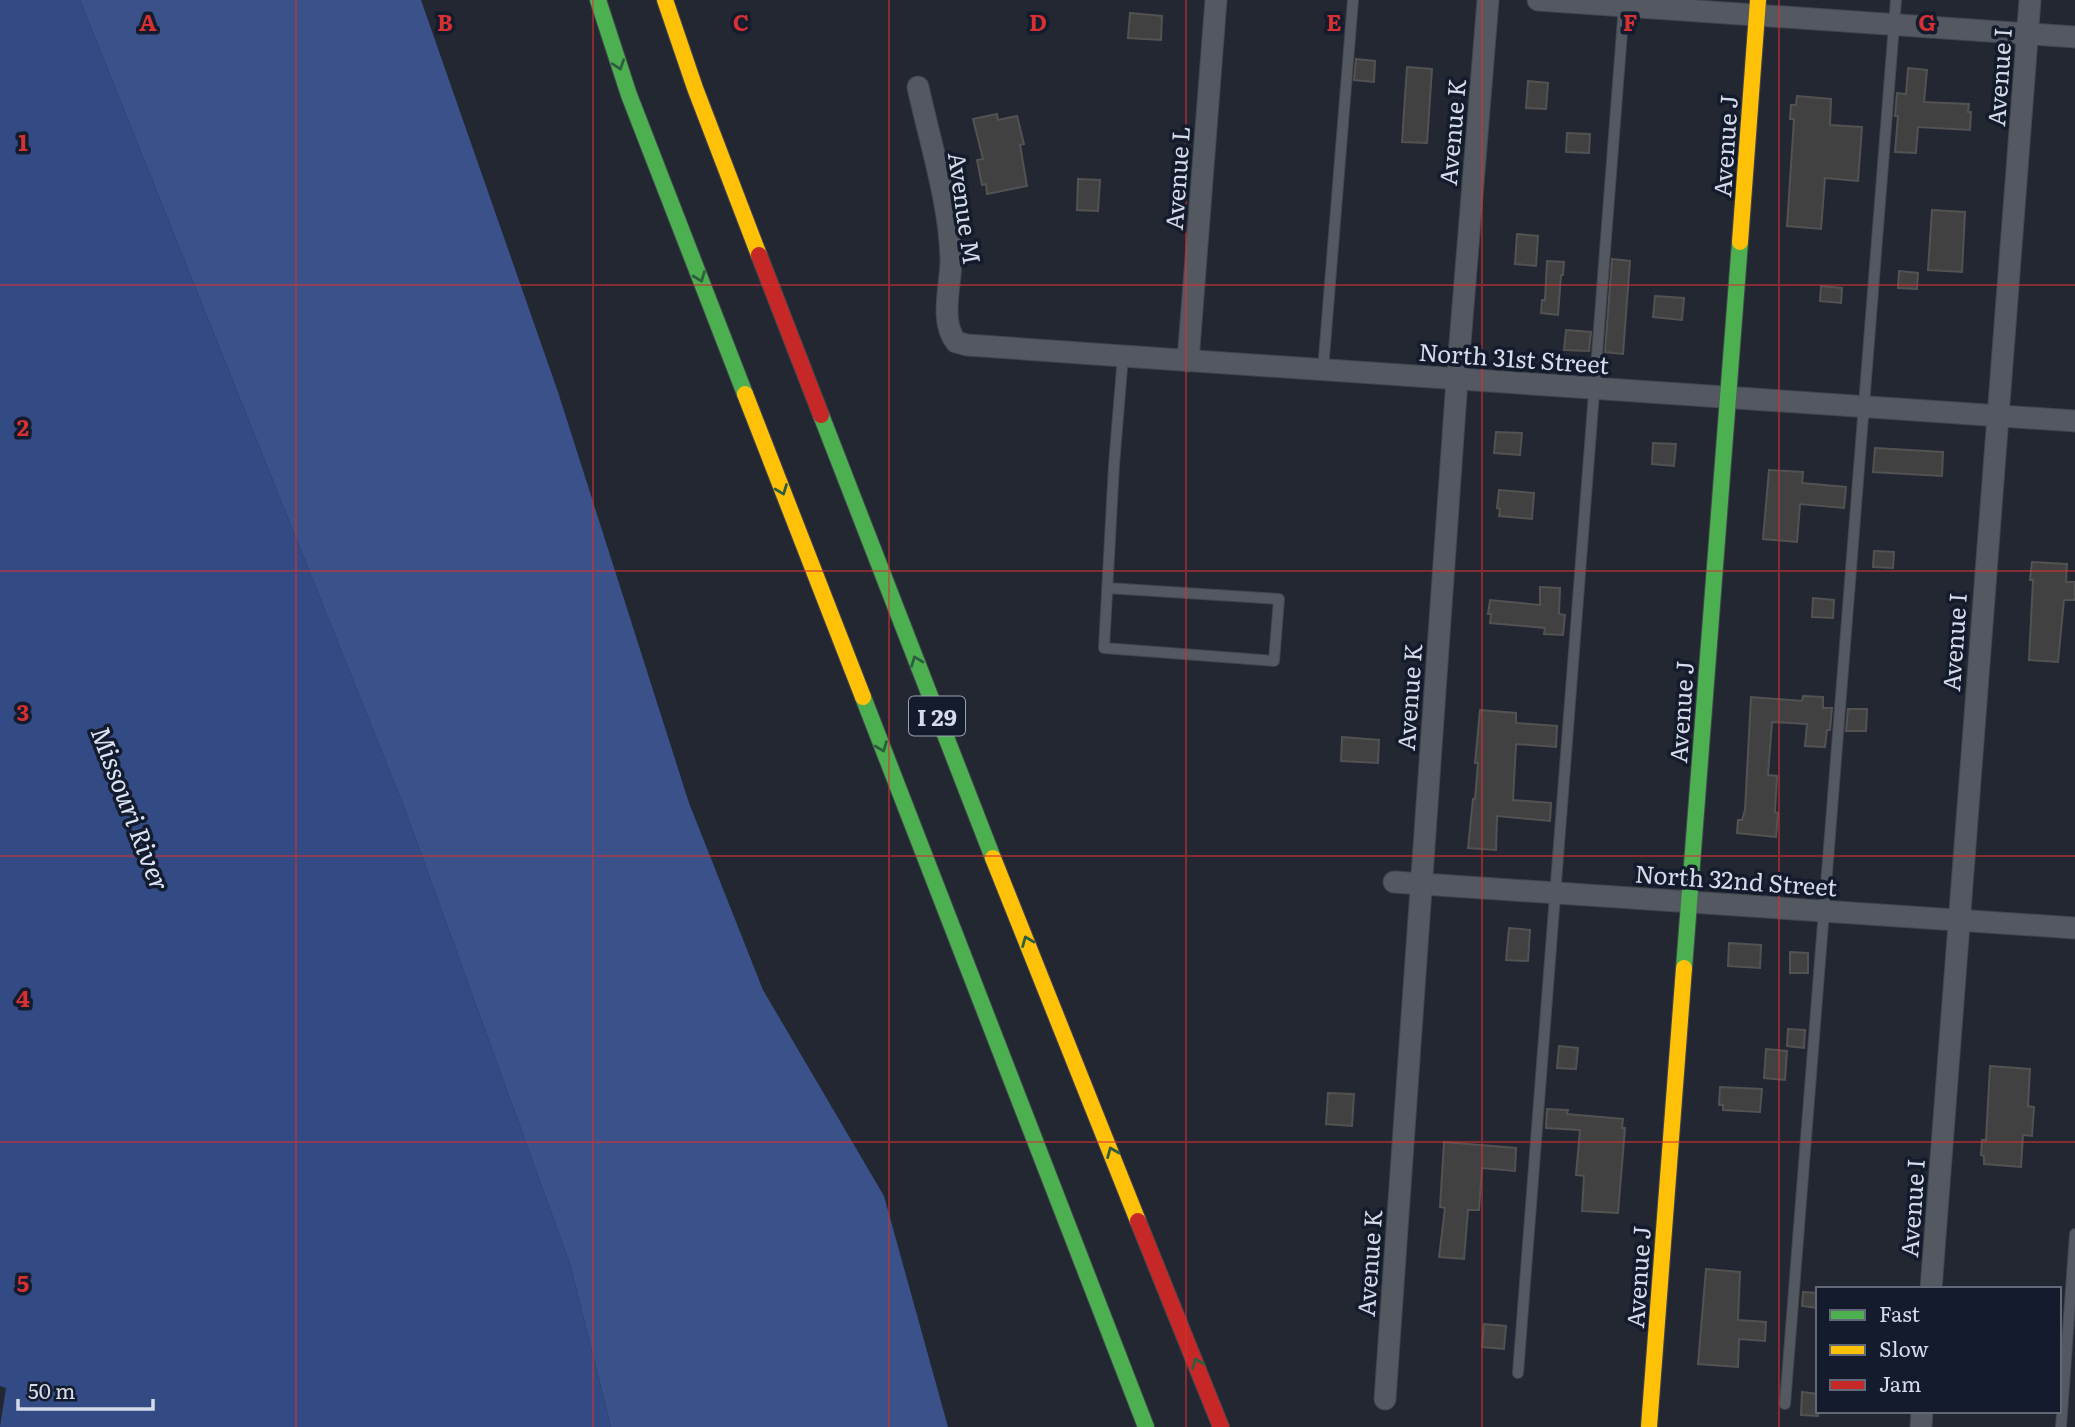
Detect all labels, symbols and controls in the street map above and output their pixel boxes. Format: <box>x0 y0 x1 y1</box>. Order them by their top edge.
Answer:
text: A <box>139 4 157 38</box>
text: B <box>437 4 453 38</box>
text: C <box>733 4 749 38</box>
text: D <box>1029 4 1047 38</box>
text: E <box>1326 4 1342 38</box>
text: F <box>1623 4 1638 38</box>
text: G <box>1918 4 1936 38</box>
street label: Avenue I <box>1977 26 2019 128</box>
one-way arrow <box>611 58 625 71</box>
street label: Avenue K <box>1429 77 1473 187</box>
street label: Avenue J <box>1703 94 1745 198</box>
text: 1 <box>18 124 28 158</box>
street label: Avenue L <box>1155 125 1197 231</box>
street label: Avenue M <box>941 150 991 266</box>
one-way arrow <box>692 271 706 283</box>
street label: North 31st Street <box>1418 333 1611 381</box>
text: 2 <box>17 409 29 443</box>
one-way arrow <box>774 483 788 495</box>
street label: Avenue I <box>1932 591 1974 693</box>
street label: Avenue K <box>1387 642 1429 752</box>
one-way arrow <box>910 656 924 668</box>
street label: Avenue J <box>1659 660 1701 764</box>
text: 3 <box>17 694 29 728</box>
road number: I 29 <box>909 696 965 736</box>
water label: Missouri River <box>83 720 181 896</box>
one-way arrow <box>874 741 888 753</box>
street label: North 32nd Street <box>1634 854 1839 904</box>
one-way arrow <box>1021 936 1035 948</box>
text: 4 <box>16 980 30 1014</box>
one-way arrow <box>1106 1147 1120 1159</box>
street label: Avenue I <box>1890 1157 1932 1259</box>
street label: Avenue K <box>1347 1208 1389 1318</box>
street label: Avenue J <box>1616 1225 1658 1329</box>
text: 5 <box>17 1265 29 1299</box>
legend <box>1816 1287 2061 1413</box>
text: Fast <box>1879 1297 1920 1328</box>
text: Slow <box>1879 1332 1929 1363</box>
one-way arrow <box>1191 1358 1205 1370</box>
text: Jam <box>1879 1367 1921 1398</box>
scale bar <box>18 1368 152 1412</box>
text: 50 m <box>28 1374 75 1405</box>

